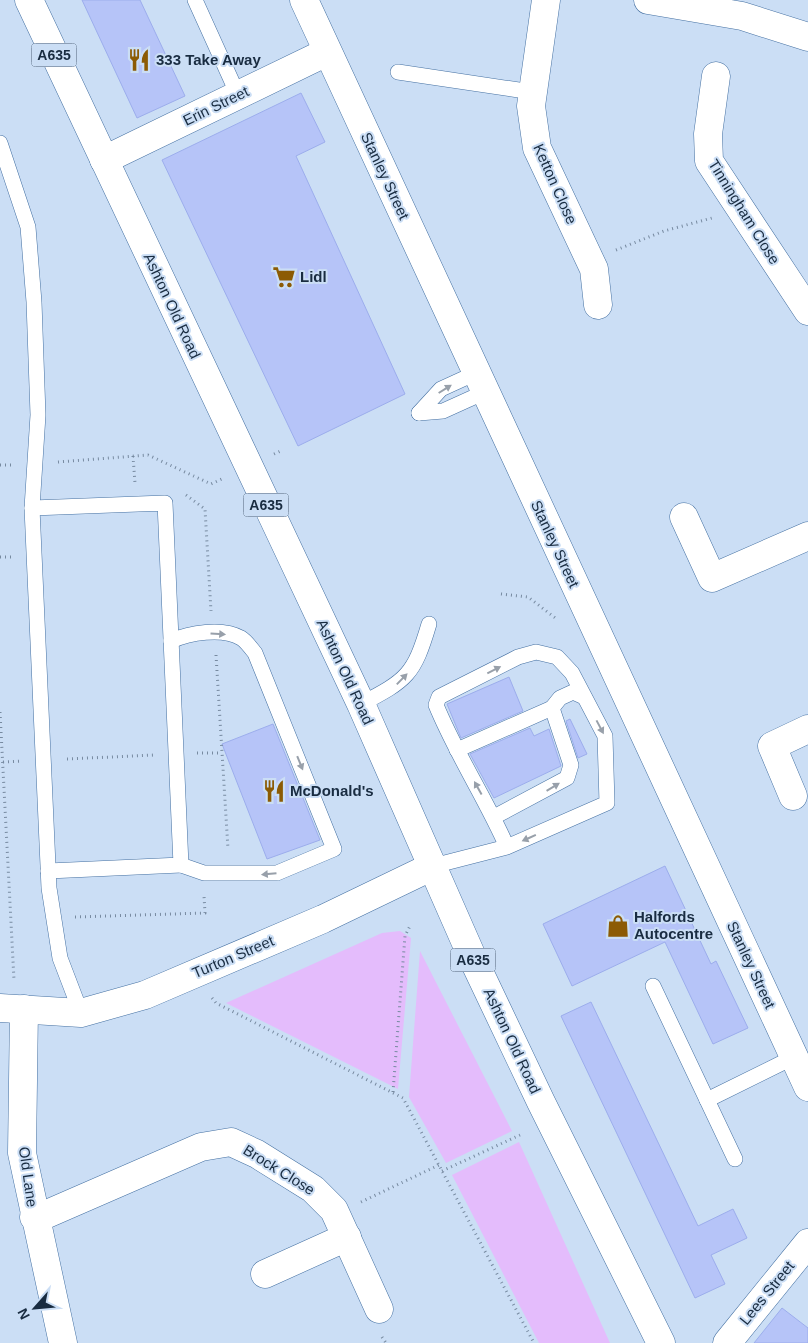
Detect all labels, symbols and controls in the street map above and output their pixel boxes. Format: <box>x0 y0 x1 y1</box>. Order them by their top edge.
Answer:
road number: A635 <box>32 44 76 66</box>
restaurant icon: 333 Take Away <box>126 47 152 73</box>
place label: 333 Take Away <box>156 51 261 68</box>
street label: Erin Street <box>180 82 252 129</box>
street label: Stanley Street <box>358 130 413 223</box>
street label: Ketton Close <box>530 141 581 226</box>
street label: Tinningham Close <box>705 156 784 267</box>
street label: Ashton Old Road <box>141 250 204 361</box>
supermarket icon: Lidl <box>271 264 297 290</box>
place label: Lidl <box>300 268 327 285</box>
one-way arrow <box>438 384 452 393</box>
road number: A635 <box>244 494 288 516</box>
street label: Stanley Street <box>528 498 583 591</box>
street label: Ashton Old Road <box>314 616 377 727</box>
one-way arrow <box>211 630 227 638</box>
one-way arrow <box>487 666 501 674</box>
one-way arrow <box>396 674 408 686</box>
one-way arrow <box>596 719 604 734</box>
one-way arrow <box>296 756 304 770</box>
restaurant icon: McDonald's <box>261 778 287 804</box>
one-way arrow <box>473 781 482 795</box>
place label: McDonald's <box>290 782 374 799</box>
one-way arrow <box>546 782 559 791</box>
one-way arrow <box>522 834 536 842</box>
one-way arrow <box>261 870 277 878</box>
place label: Halfords Autocentre <box>634 908 713 942</box>
shop icon: Halfords Autocentre <box>605 913 631 939</box>
street label: Stanley Street <box>724 919 779 1012</box>
street label: Turton Street <box>189 931 277 981</box>
road number: A635 <box>450 948 496 972</box>
street label: Ashton Old Road <box>481 985 544 1096</box>
street label: Brock Close <box>240 1141 318 1198</box>
street label: Old Lane <box>16 1146 41 1208</box>
street label: Lees Street <box>736 1257 798 1328</box>
north arrow <box>10 1283 60 1333</box>
text: N <box>14 1306 33 1322</box>

